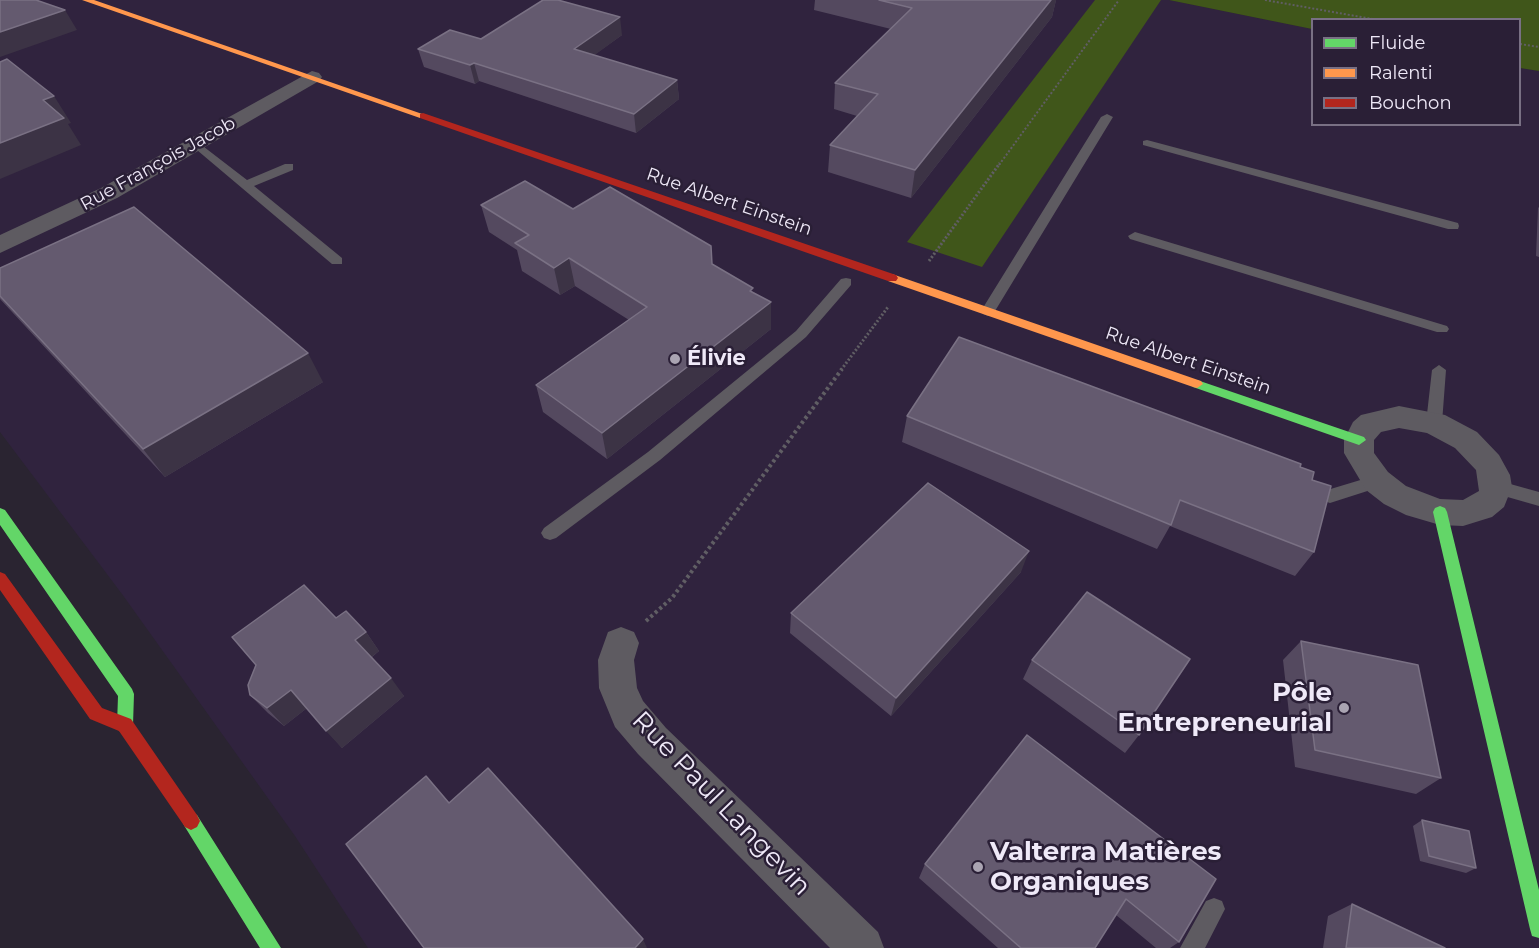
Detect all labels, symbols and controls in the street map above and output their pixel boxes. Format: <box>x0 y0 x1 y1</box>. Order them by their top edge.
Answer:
legend <box>1311 18 1521 126</box>
text: Fluide <box>1369 32 1425 54</box>
text: Ralenti <box>1369 62 1433 84</box>
text: Bouchon <box>1369 92 1452 114</box>
street label: Rue François Jacob <box>77 112 239 216</box>
street label: Rue Albert Einstein <box>643 164 815 240</box>
street label: Rue Albert Einstein <box>1102 323 1274 399</box>
place label: Élivie <box>687 346 746 372</box>
marker: Élivie <box>668 352 682 366</box>
place label: Pôle Entrepreneurial <box>1117 677 1332 738</box>
marker: Pôle Entrepreneurial <box>1337 701 1351 715</box>
street label: Rue Paul Langevin <box>625 705 817 903</box>
place label: Valterra Matières Organiques <box>990 836 1221 898</box>
marker: Valterra Matières Organiques <box>971 860 985 874</box>

